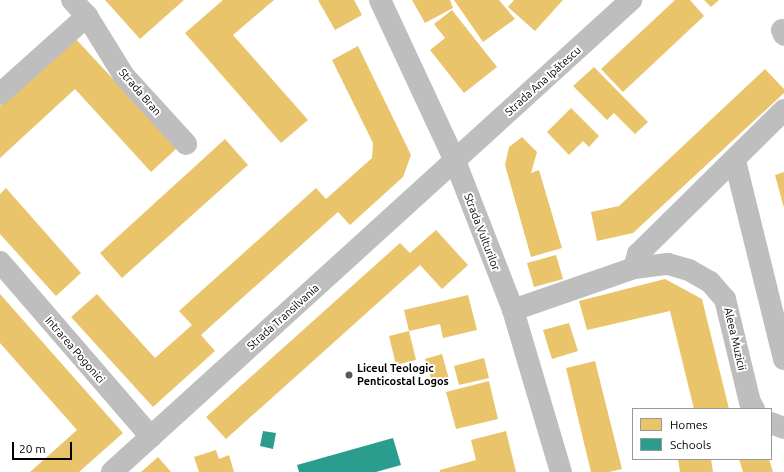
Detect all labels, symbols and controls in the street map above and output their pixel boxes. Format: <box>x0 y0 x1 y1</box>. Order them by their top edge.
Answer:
street label: Strada Ana Ipătescu <box>502 43 584 119</box>
street label: Strada Bran <box>116 66 164 118</box>
street label: Strada Vulturilor <box>461 192 503 272</box>
street label: Strada Transilvania <box>244 281 322 353</box>
street label: Aleea Muzicii <box>721 306 749 372</box>
street label: Intrarea Pogonici <box>42 314 108 386</box>
place label: Liceul Teologic Penticostal Logos <box>357 362 449 388</box>
marker: Liceul Teologic Penticostal Logos <box>344 370 354 380</box>
legend <box>632 408 772 460</box>
text: Homes <box>670 418 708 431</box>
scale bar <box>14 434 74 460</box>
text: Schools <box>670 438 711 451</box>
text: 20 m <box>19 442 46 455</box>

